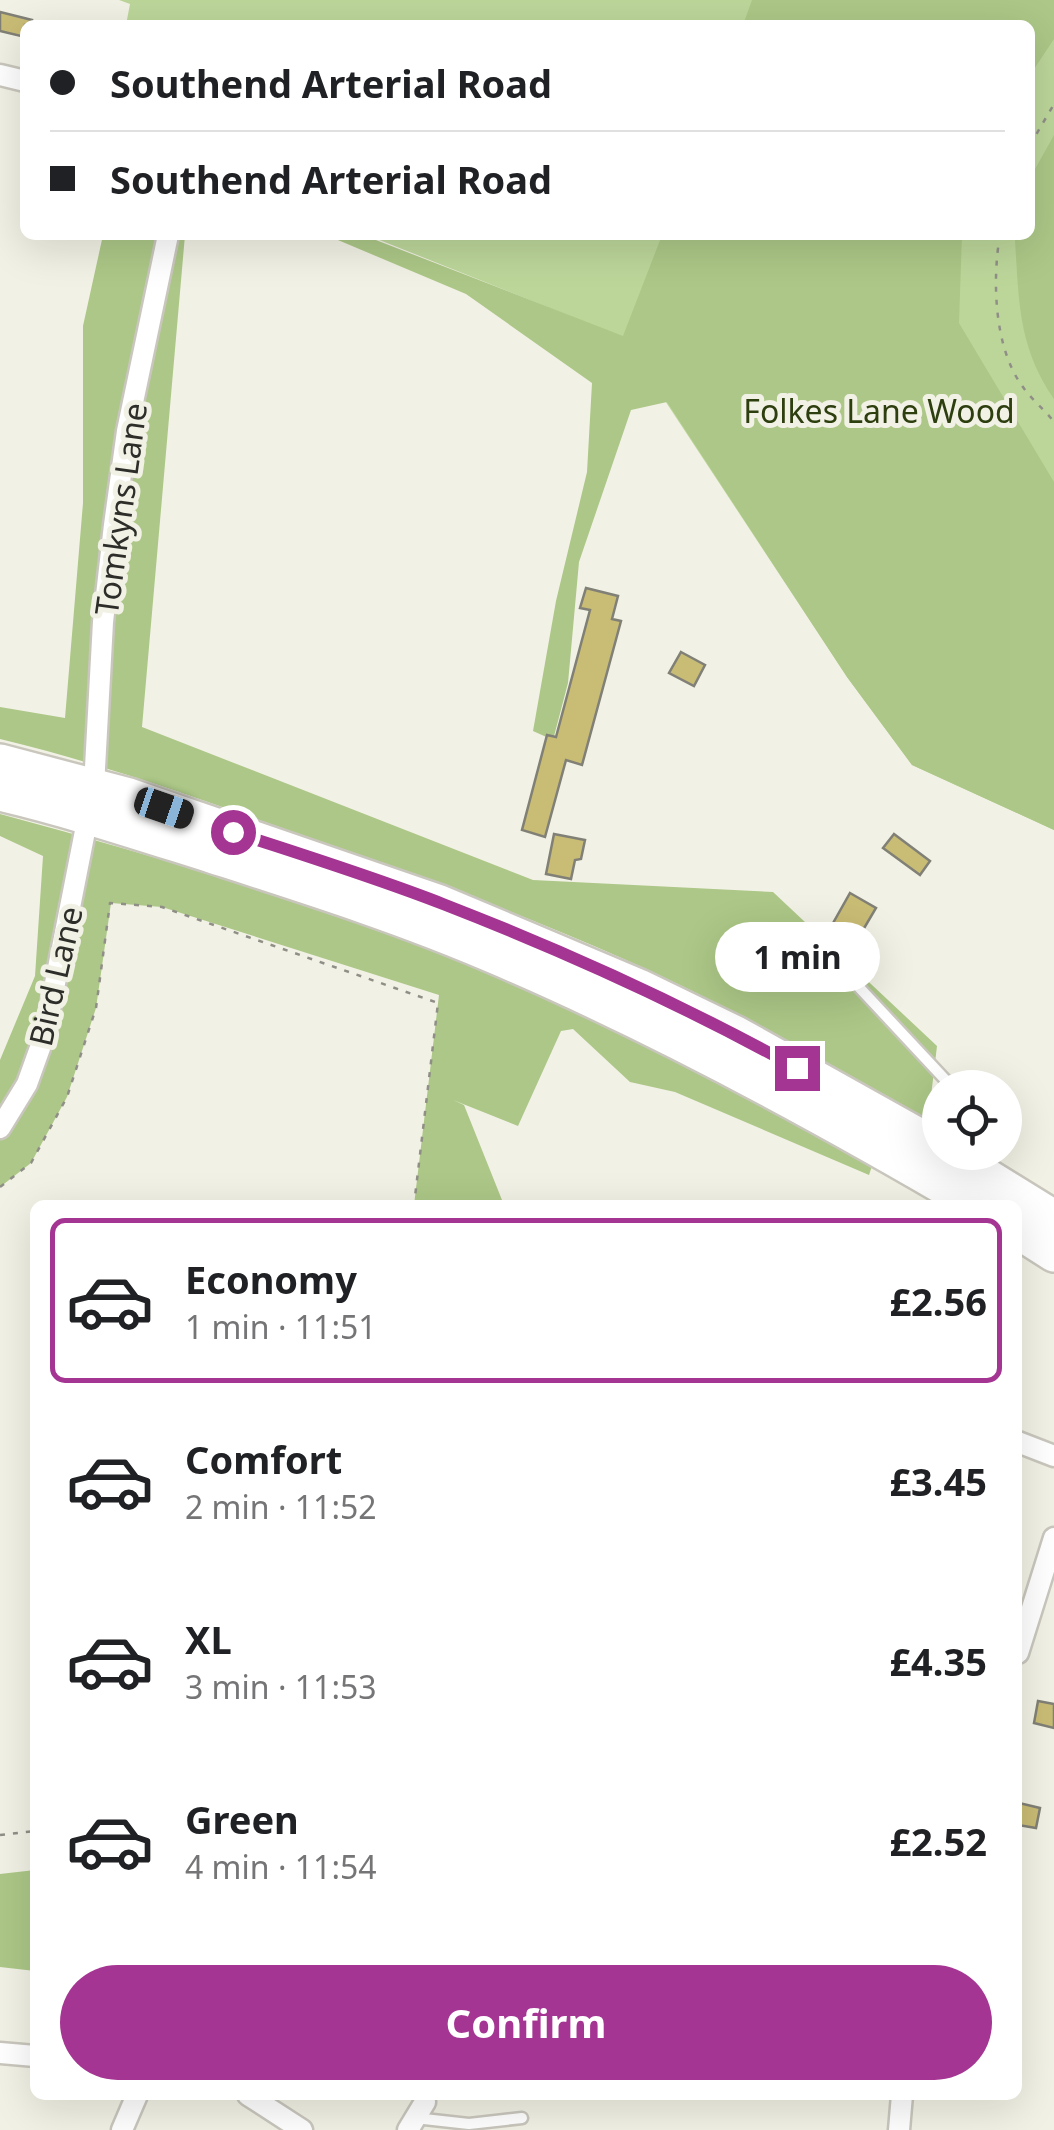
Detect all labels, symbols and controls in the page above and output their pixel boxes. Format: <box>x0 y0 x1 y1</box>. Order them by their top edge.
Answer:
text: Southend Arterial Road <box>110 57 552 109</box>
text: Southend Arterial Road <box>110 153 552 205</box>
park label: Folkes Lane Wood <box>743 389 1015 432</box>
street label: Tomkyns Lane <box>84 400 156 618</box>
car <box>131 784 197 832</box>
route start <box>211 810 256 855</box>
street label: Bird Lane <box>18 902 92 1050</box>
callout: 1 min <box>714 923 880 993</box>
text: 1 min <box>753 935 842 978</box>
route end <box>775 1046 820 1091</box>
map controls <box>922 1070 1022 1170</box>
button: locate <box>922 1070 1022 1170</box>
text: Economy <box>185 1253 357 1305</box>
icon: car <box>65 1256 155 1346</box>
text: £2.56 <box>889 1275 987 1327</box>
text: 1 min · 11:51 <box>185 1305 377 1348</box>
text: Comfort <box>185 1433 342 1485</box>
icon: car <box>65 1436 155 1526</box>
text: £3.45 <box>889 1455 987 1507</box>
text: 2 min · 11:52 <box>185 1485 377 1528</box>
text: XL <box>185 1613 232 1665</box>
icon: car <box>65 1616 155 1706</box>
text: £4.35 <box>889 1635 987 1687</box>
text: 3 min · 11:53 <box>185 1665 377 1708</box>
text: Green <box>185 1793 299 1845</box>
icon: car <box>65 1796 155 1886</box>
text: £2.52 <box>889 1815 987 1867</box>
text: 4 min · 11:54 <box>185 1845 377 1888</box>
button: Confirm <box>60 1965 992 2080</box>

